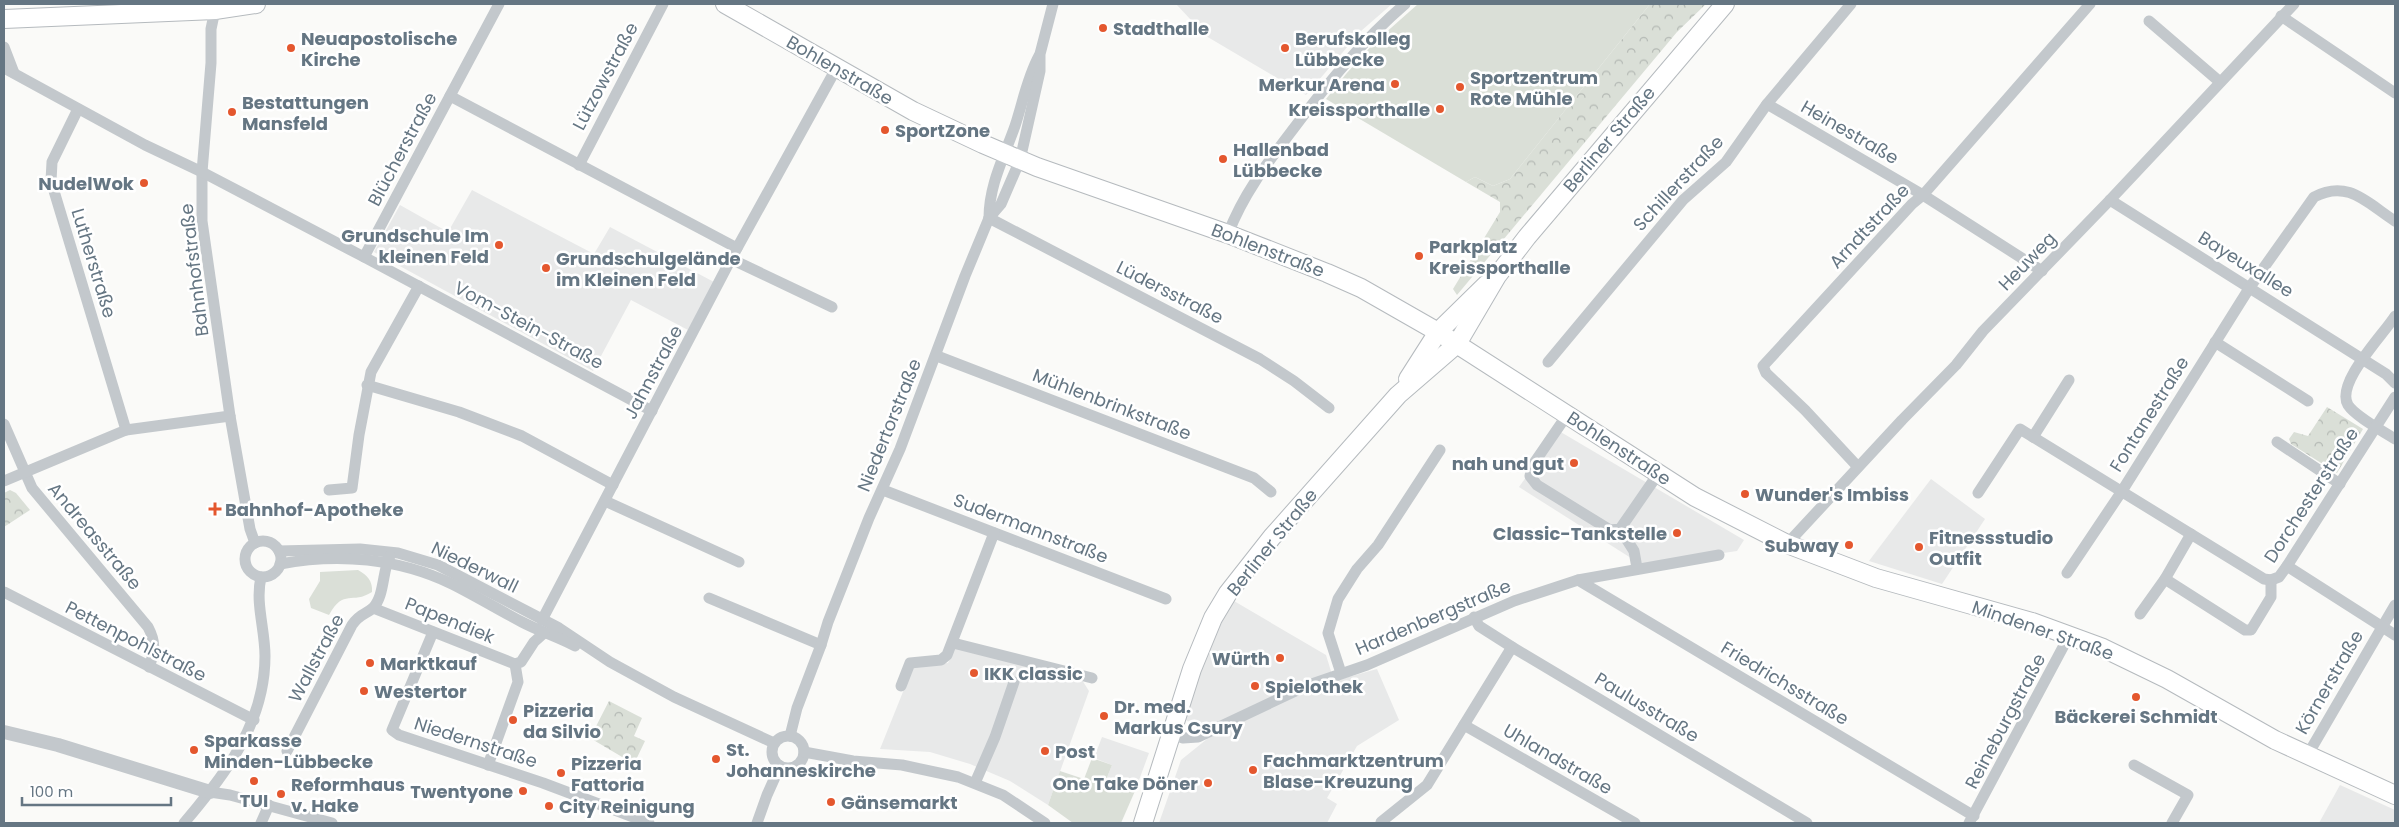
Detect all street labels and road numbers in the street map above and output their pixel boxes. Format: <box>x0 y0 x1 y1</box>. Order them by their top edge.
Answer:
street label: Lützowstraße <box>566 18 644 134</box>
street label: Bohlenstraße <box>782 29 898 111</box>
street label: Berliner Straße <box>1557 81 1661 197</box>
street label: Blücherstraße <box>361 88 443 210</box>
street label: Heinestraße <box>1797 94 1903 170</box>
street label: Schillerstraße <box>1627 130 1729 236</box>
street label: Arndtstraße <box>1823 178 1915 274</box>
street label: Bahnhofstraße <box>173 202 215 338</box>
street label: Lutherstraße <box>65 205 123 321</box>
street label: Bohlenstraße <box>1208 217 1328 283</box>
street label: Bayeuxallee <box>2194 225 2298 303</box>
street label: Heuweg <box>1993 226 2061 296</box>
street label: Lüdersstraße <box>1112 254 1228 330</box>
street label: Vom-Stein-Straße <box>450 275 608 375</box>
street label: Jahnstraße <box>618 321 688 423</box>
street label: Fontanestraße <box>2103 352 2195 476</box>
street label: Niedertorstraße <box>851 355 927 495</box>
street label: Mühlenbrinkstraße <box>1029 362 1195 446</box>
street label: Bohlenstraße <box>1562 405 1676 491</box>
street label: Dorchesterstraße <box>2258 423 2364 567</box>
street label: Andreasstraße <box>43 477 147 595</box>
street label: Berliner Straße <box>1221 483 1323 601</box>
street label: Sudermannstraße <box>950 487 1112 569</box>
street label: Niederwall <box>427 535 523 599</box>
street label: Hardenbergstraße <box>1351 573 1515 661</box>
street label: Papendiek <box>402 591 499 650</box>
street label: Mindener Straße <box>1969 594 2117 666</box>
street label: Pettenpohlstraße <box>61 595 211 687</box>
street label: Wallstraße <box>282 609 350 707</box>
street label: Körnerstraße <box>2289 625 2369 739</box>
street label: Friedrichsstraße <box>1717 635 1853 731</box>
street label: Reineburgstraße <box>1959 649 2051 793</box>
street label: Paulusstraße <box>1590 666 1704 748</box>
street label: Niedernstraße <box>411 710 541 774</box>
street label: Uhlandstraße <box>1499 718 1617 800</box>

